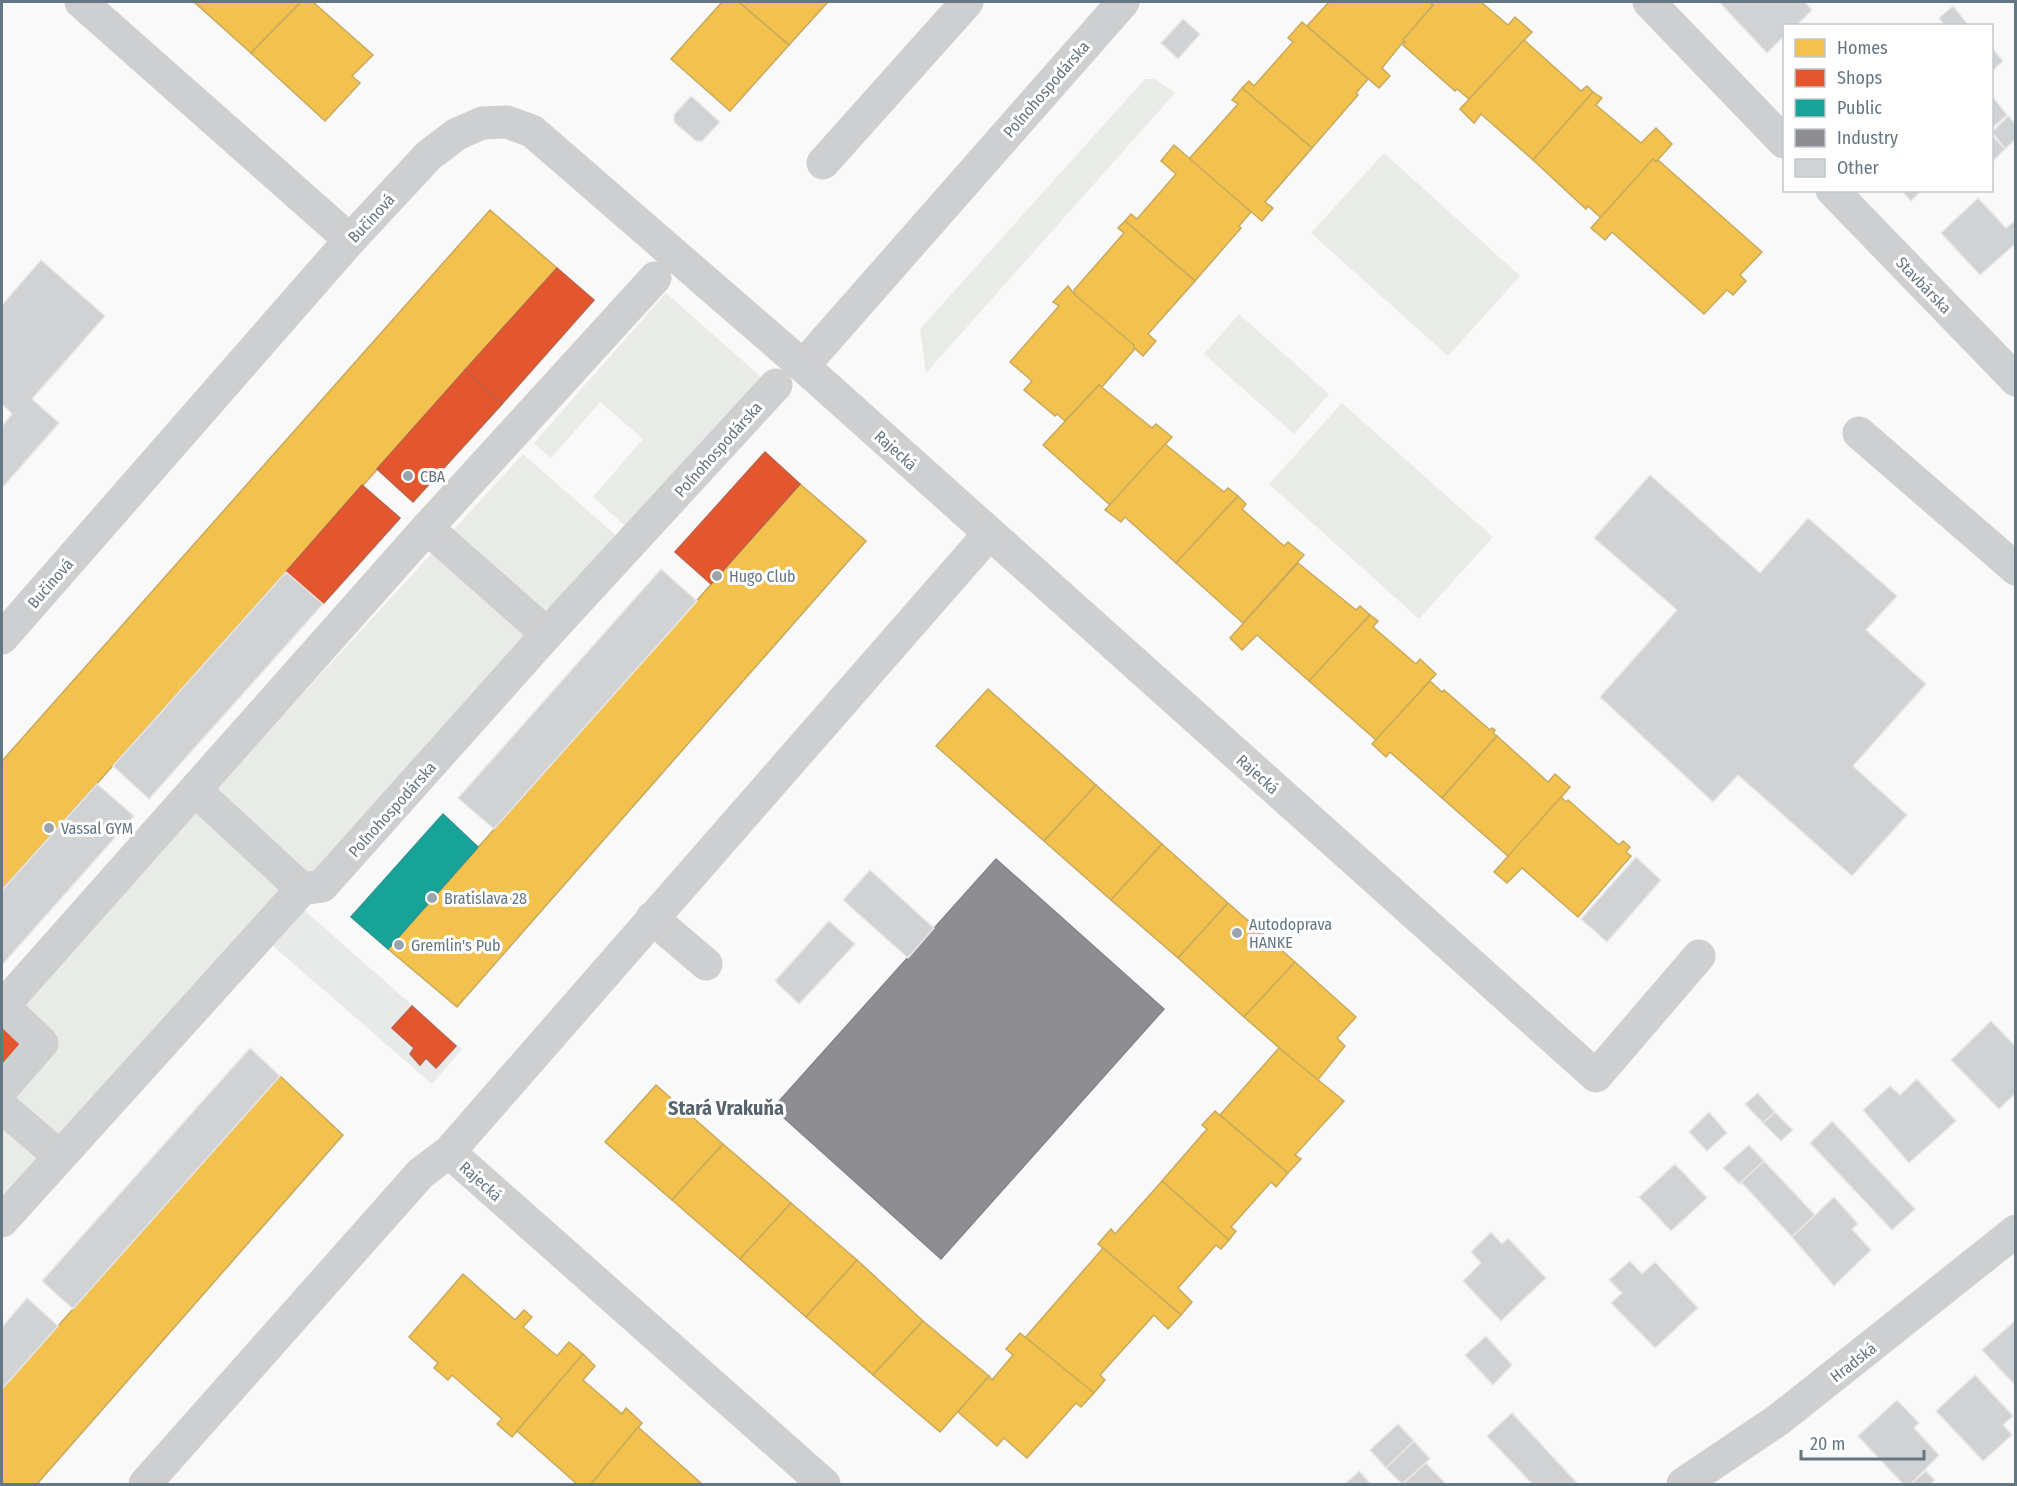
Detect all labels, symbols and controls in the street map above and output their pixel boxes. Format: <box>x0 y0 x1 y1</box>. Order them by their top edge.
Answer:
legend <box>1783 24 1993 192</box>
street label: Poľnohospodárska <box>999 37 1093 141</box>
text: Homes <box>1837 37 1888 59</box>
text: Shops <box>1837 67 1882 89</box>
text: Public <box>1837 97 1882 119</box>
text: Industry <box>1837 127 1898 149</box>
text: Other <box>1837 157 1880 179</box>
street label: Bučinová <box>344 190 399 247</box>
street label: Stavbárska <box>1892 253 1955 318</box>
street label: Poľnohospodárska <box>671 398 766 501</box>
street label: Rajecká <box>871 427 921 474</box>
place label: CBA <box>420 467 446 486</box>
marker: CBA <box>401 469 415 483</box>
street label: Bučinová <box>24 555 77 612</box>
place label: Hugo Club <box>729 567 796 586</box>
marker: Hugo Club <box>710 569 724 583</box>
street label: Rajecká <box>1233 751 1283 798</box>
street label: Poľnohospodárska <box>345 758 440 861</box>
place label: Vassal GYM <box>61 819 133 838</box>
marker: Vassal GYM <box>42 821 56 835</box>
place label: Bratislava 28 <box>444 889 527 908</box>
marker: Bratislava 28 <box>425 891 439 905</box>
place label: Autodoprava HANKE <box>1249 915 1332 952</box>
marker: Autodoprava HANKE <box>1230 926 1244 940</box>
place label: Gremlin's Pub <box>411 936 501 955</box>
marker: Gremlin's Pub <box>392 938 406 952</box>
district label: Stará Vrakuňa <box>668 1096 784 1120</box>
street label: Rajecká <box>456 1158 506 1205</box>
street label: Hradská <box>1827 1338 1880 1386</box>
scale bar <box>1801 1423 1924 1461</box>
text: 20 m <box>1810 1433 1845 1455</box>

